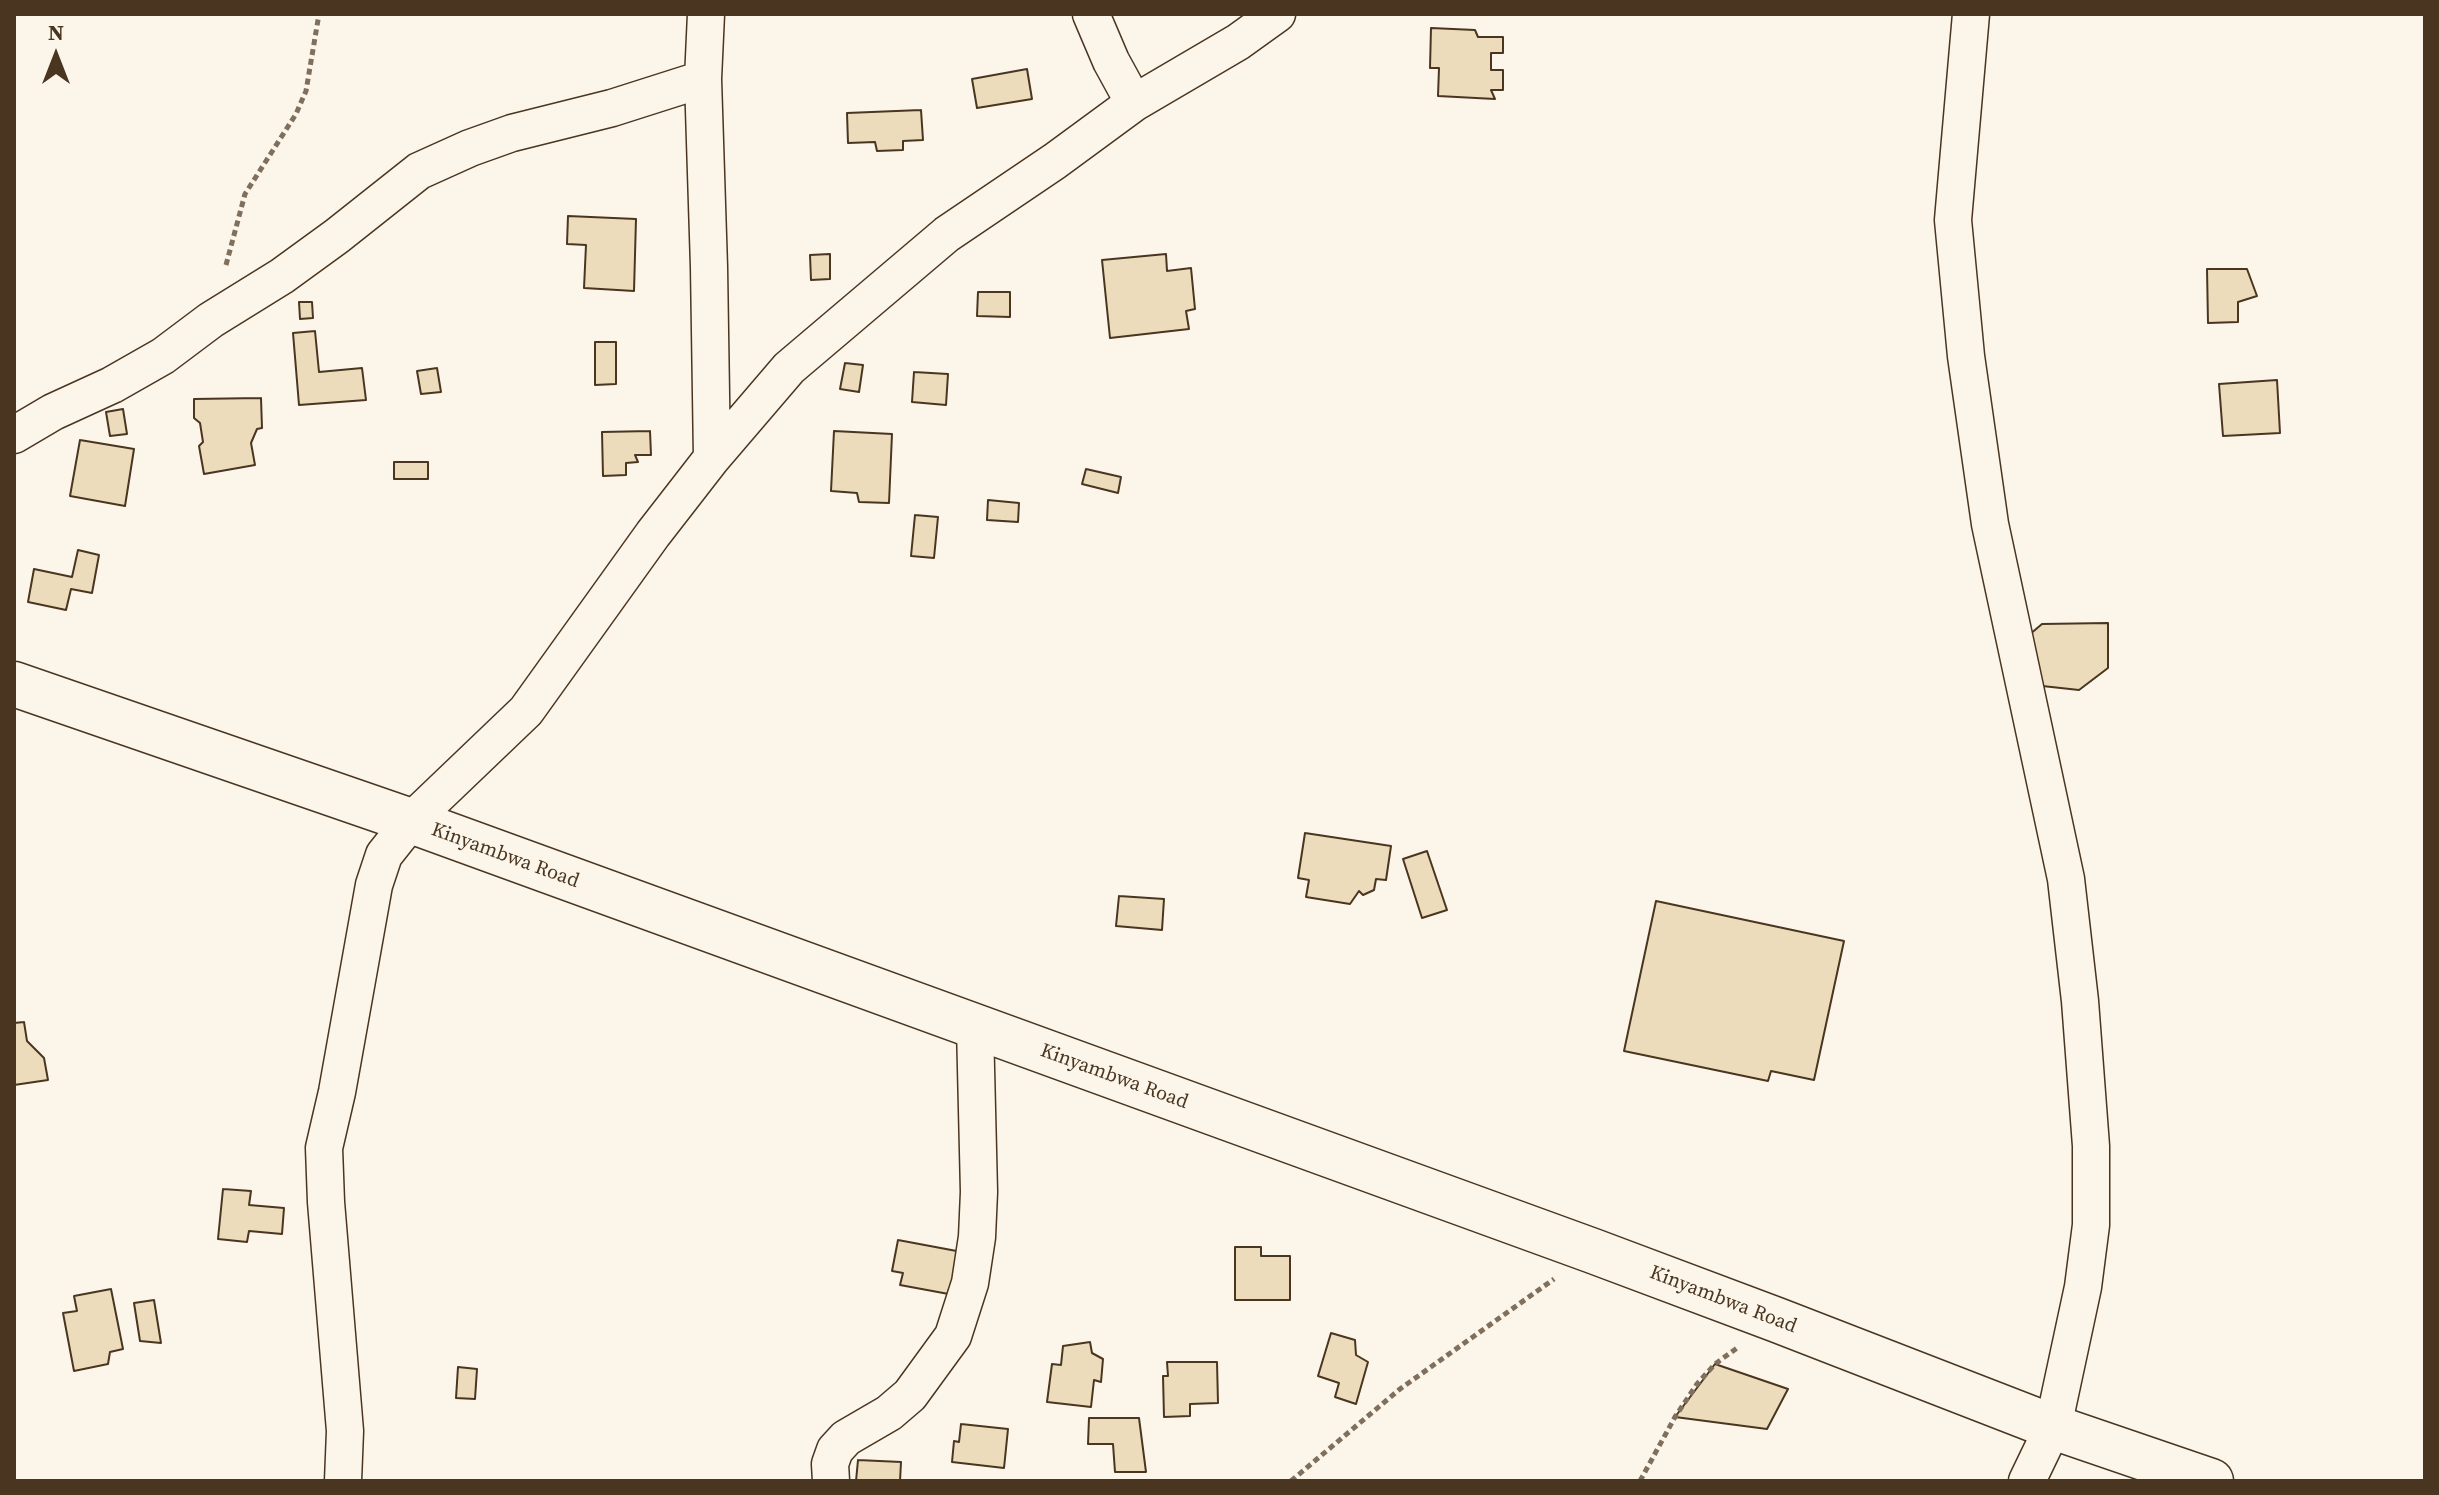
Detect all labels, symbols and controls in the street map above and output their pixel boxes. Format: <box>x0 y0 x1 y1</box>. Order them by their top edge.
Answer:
north arrow <box>16 16 96 96</box>
text: N <box>48 17 64 47</box>
street label: Kinyambwa Road <box>428 818 582 894</box>
street label: Kinyambwa Road <box>1037 1039 1191 1115</box>
street label: Kinyambwa Road <box>1646 1261 1800 1339</box>

